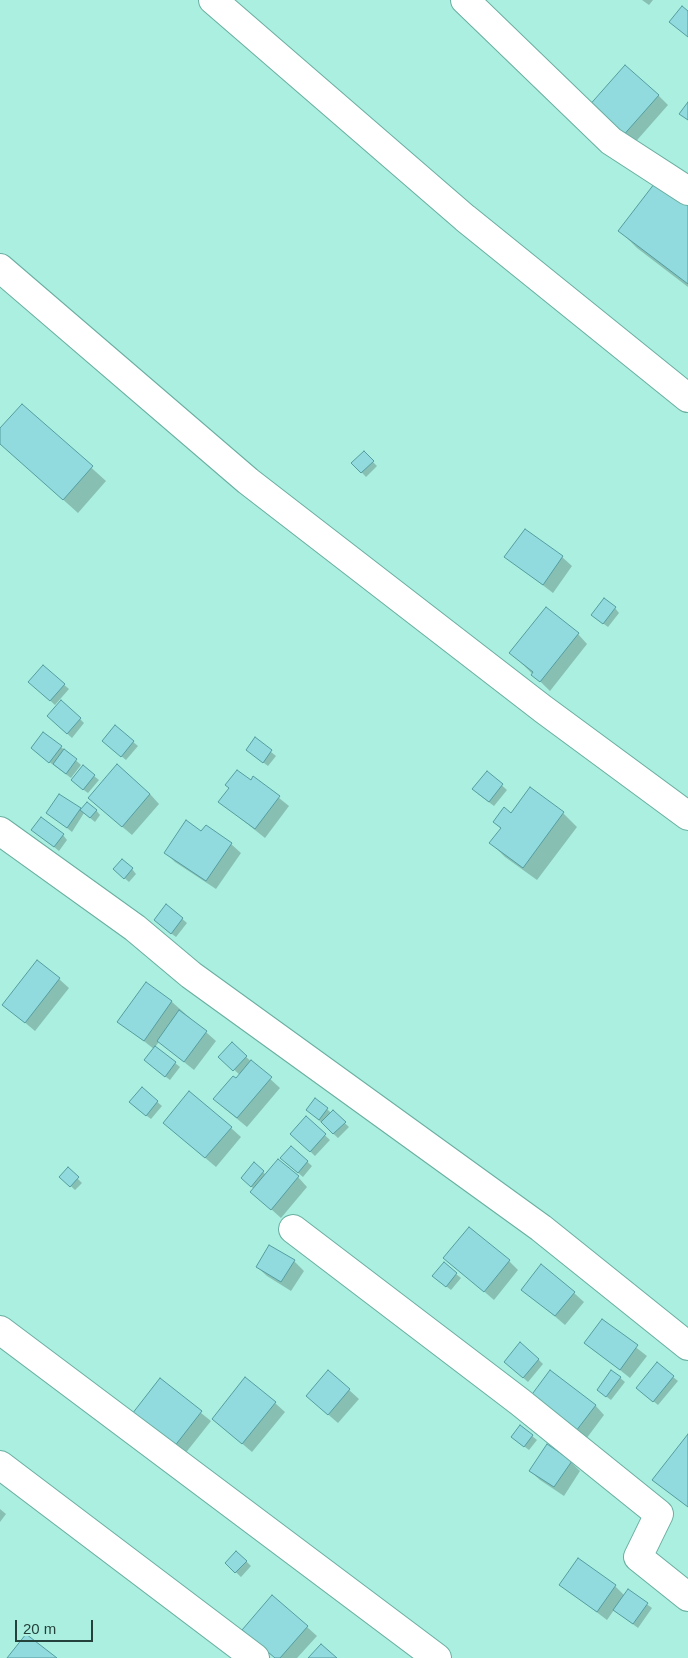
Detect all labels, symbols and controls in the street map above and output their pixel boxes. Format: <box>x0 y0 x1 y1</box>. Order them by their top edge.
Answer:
scale bar <box>18 1610 95 1642</box>
text: 20 m <box>23 1620 56 1637</box>

